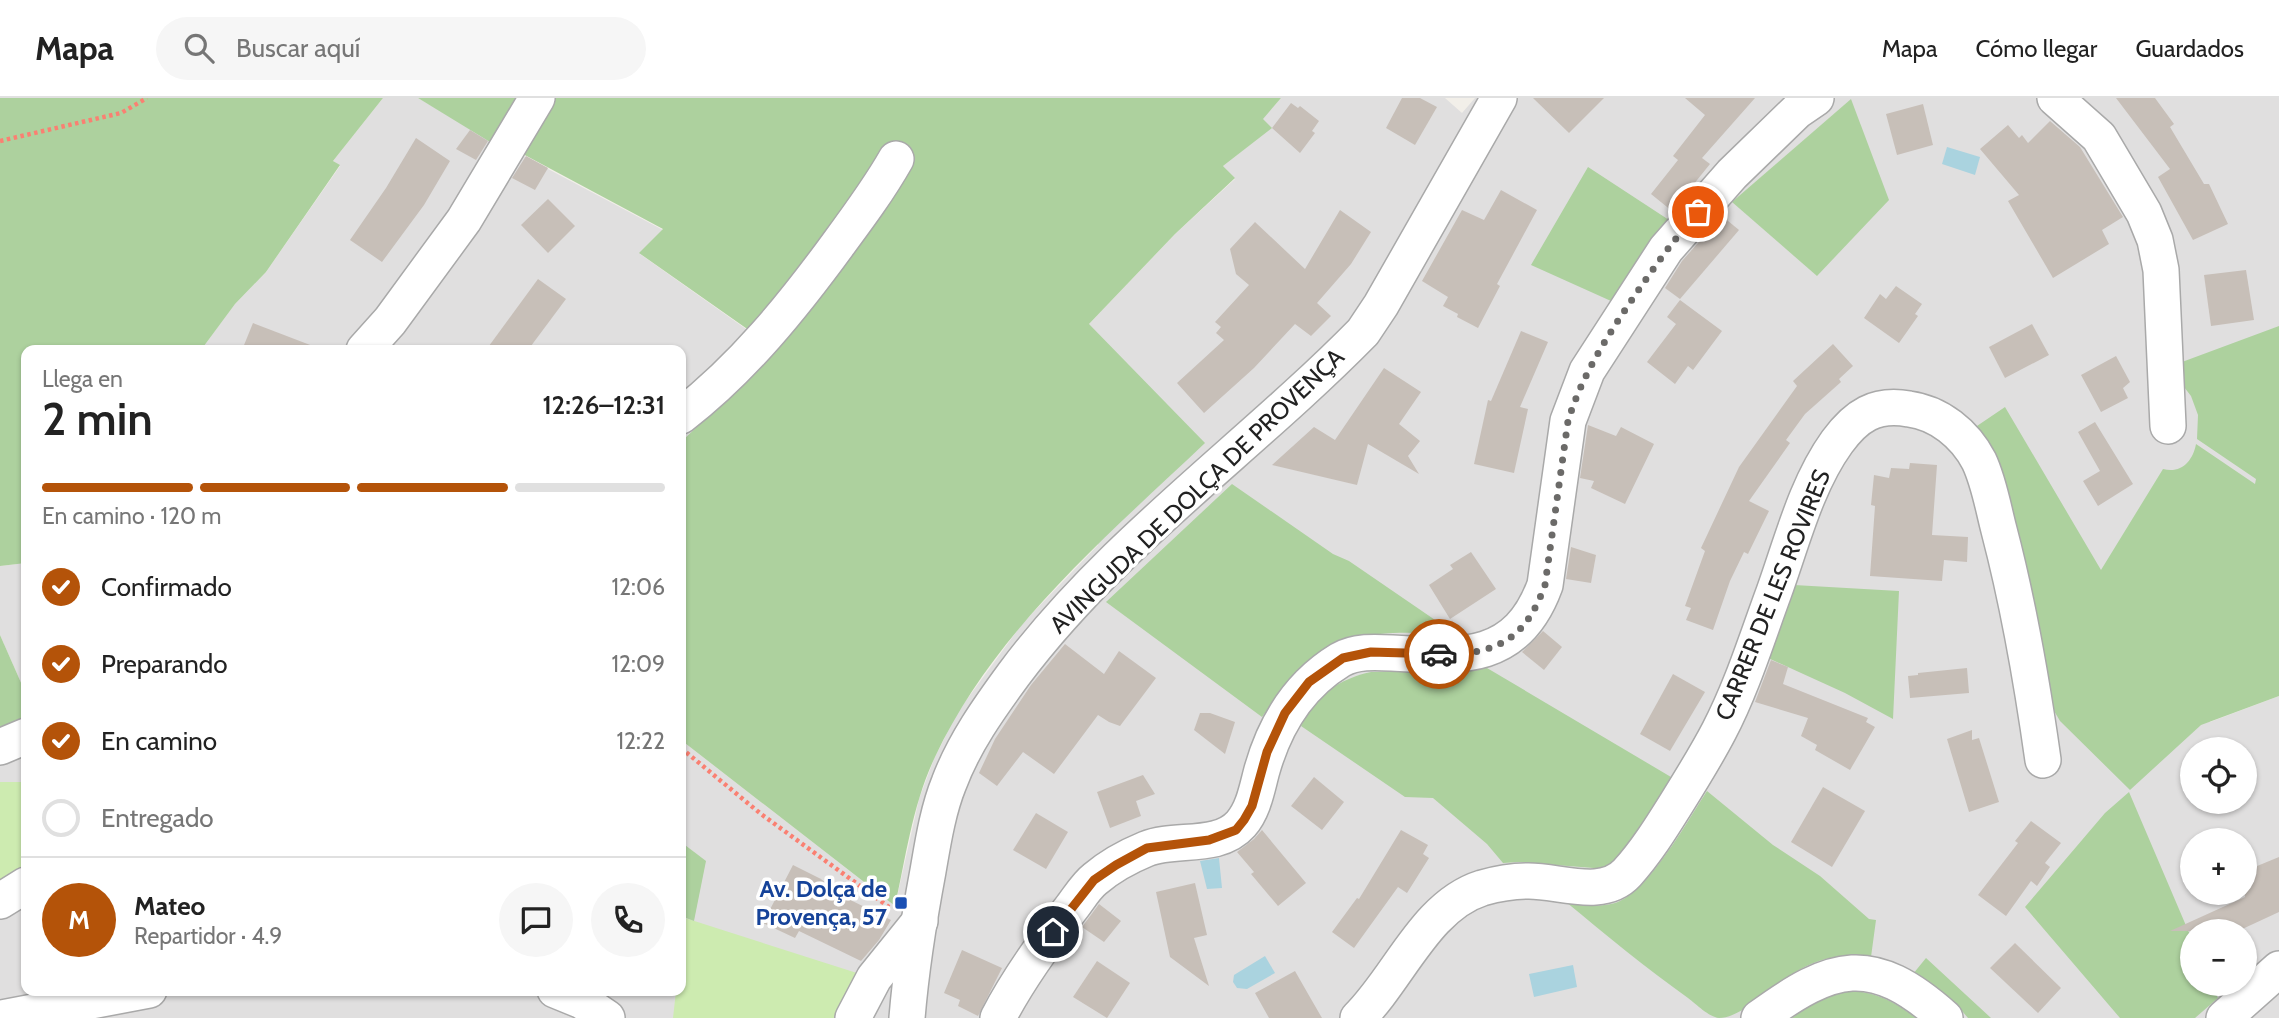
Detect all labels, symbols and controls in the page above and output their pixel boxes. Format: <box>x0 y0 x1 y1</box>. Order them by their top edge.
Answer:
search box <box>156 17 646 80</box>
text: Mapa <box>35 28 114 68</box>
icon: search <box>180 29 218 67</box>
text: Buscar aquí <box>236 32 360 64</box>
text: Mapa <box>1882 34 1938 63</box>
text: Cómo llegar <box>1976 34 2097 63</box>
text: Guardados <box>2135 34 2244 63</box>
pin <box>1668 182 1728 242</box>
icon: bag <box>1679 193 1717 231</box>
street label: AVINGUDA DE DOLÇA DE PROVENÇA <box>1044 342 1350 639</box>
text: Llega en <box>42 365 123 393</box>
text: 12:26–12:31 <box>542 389 665 421</box>
text: 2 min <box>42 391 153 447</box>
street label: CARRER DE LES ROVIRES <box>1709 465 1836 724</box>
text: En camino · 120 m <box>42 502 221 530</box>
icon: check <box>42 568 80 606</box>
text: Confirmado <box>101 571 232 603</box>
text: 12:06 <box>612 573 665 601</box>
courier <box>1404 619 1474 689</box>
icon: car <box>1420 635 1458 673</box>
icon: check <box>42 645 80 683</box>
text: Preparando <box>101 648 228 680</box>
text: 12:09 <box>612 650 665 678</box>
icon: check <box>42 722 80 760</box>
text: En camino <box>101 725 217 757</box>
text: 12:22 <box>617 727 665 755</box>
map controls <box>2180 737 2257 996</box>
button: locate <box>2180 737 2257 814</box>
text: Entregado <box>101 802 214 834</box>
button: + <box>2180 828 2257 905</box>
place label: Av. Dolça de Provença, 57 <box>755 874 888 931</box>
button: chat <box>499 883 573 957</box>
button: phone <box>591 883 665 957</box>
text: Mateo <box>134 890 205 922</box>
marker: Av. Dolça de Provença, 57 <box>893 895 909 911</box>
pin <box>1023 902 1083 962</box>
text: M <box>68 904 90 936</box>
icon: home <box>1034 913 1072 951</box>
button: − <box>2180 919 2257 996</box>
text: Repartidor · 4.9 <box>134 922 282 950</box>

